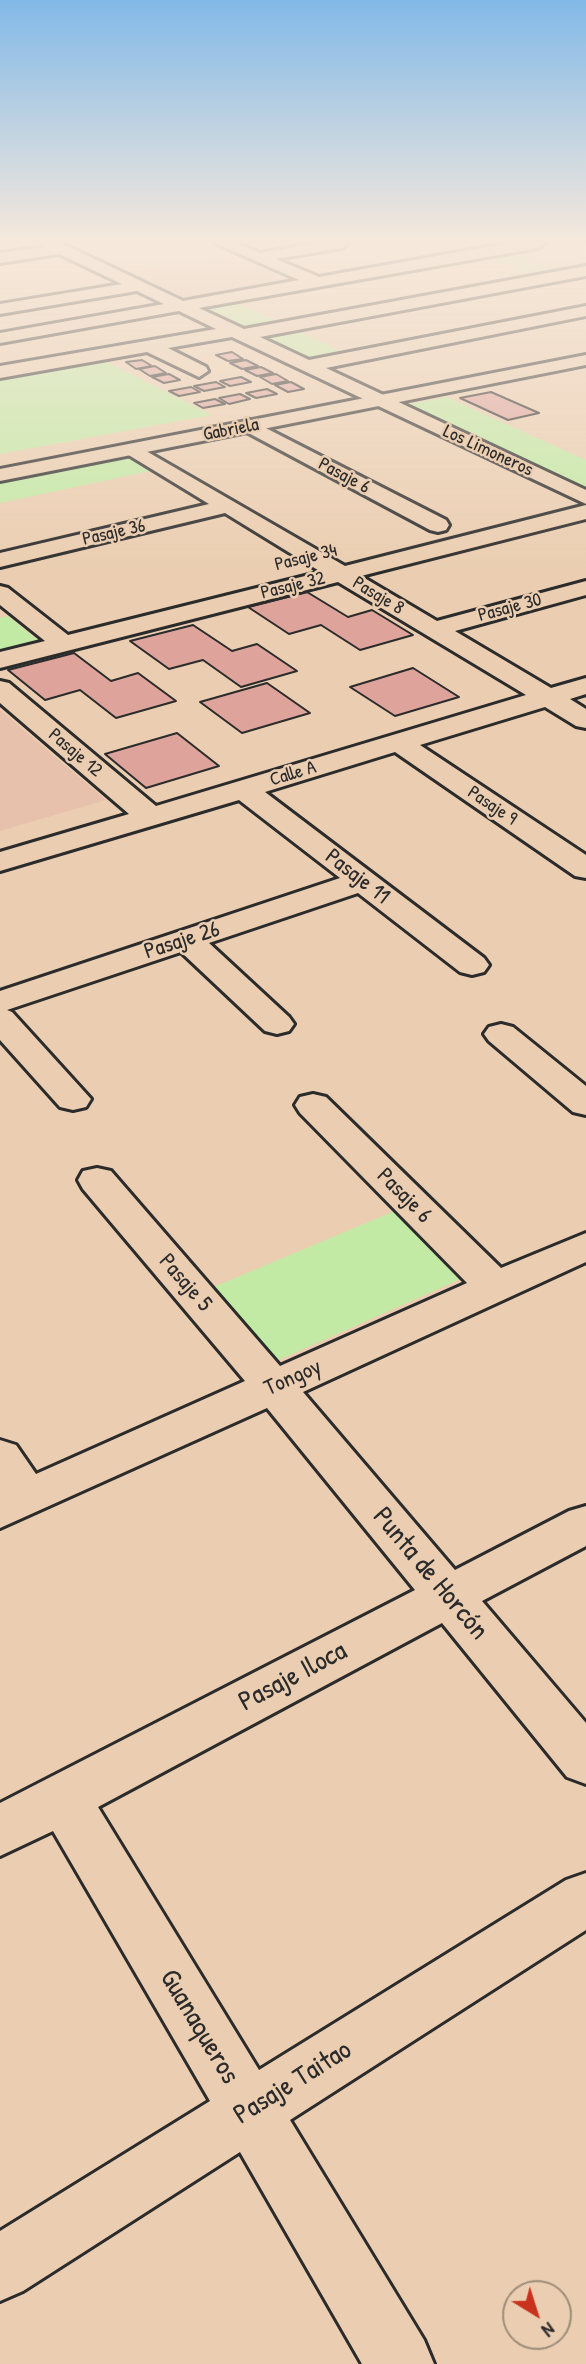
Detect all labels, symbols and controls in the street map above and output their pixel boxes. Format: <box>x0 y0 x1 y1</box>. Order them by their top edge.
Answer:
street label: Gabriela <box>201 413 261 447</box>
street label: Los Limoneros <box>439 420 537 482</box>
street label: Pasaje 6 <box>314 453 374 499</box>
street label: Pasaje 36 <box>80 515 148 551</box>
street label: Pasaje 34 <box>272 539 340 577</box>
street label: Pasaje 32 <box>259 567 327 605</box>
street label: Pasaje 8 <box>348 572 408 620</box>
street label: Pasaje 30 <box>476 589 544 627</box>
street label: Pasaje 12 <box>43 724 107 782</box>
street label: Calle A <box>267 756 319 792</box>
street label: Pasaje 9 <box>463 781 521 831</box>
street label: Pasaje 11 <box>319 843 395 911</box>
street label: Pasaje 26 <box>141 916 223 966</box>
street label: Pasaje 6 <box>371 1163 437 1229</box>
street label: Pasaje 5 <box>152 1248 218 1318</box>
street label: Tongoy <box>260 1353 326 1403</box>
street label: Punta de Horcón <box>365 1501 495 1647</box>
street label: Pasaje Iloca <box>233 1635 353 1719</box>
street label: Guanaqueros <box>152 1964 246 2090</box>
street label: Pasaje Taitao <box>228 2034 358 2132</box>
north arrow <box>502 2280 572 2350</box>
text: N <box>537 2317 561 2343</box>

